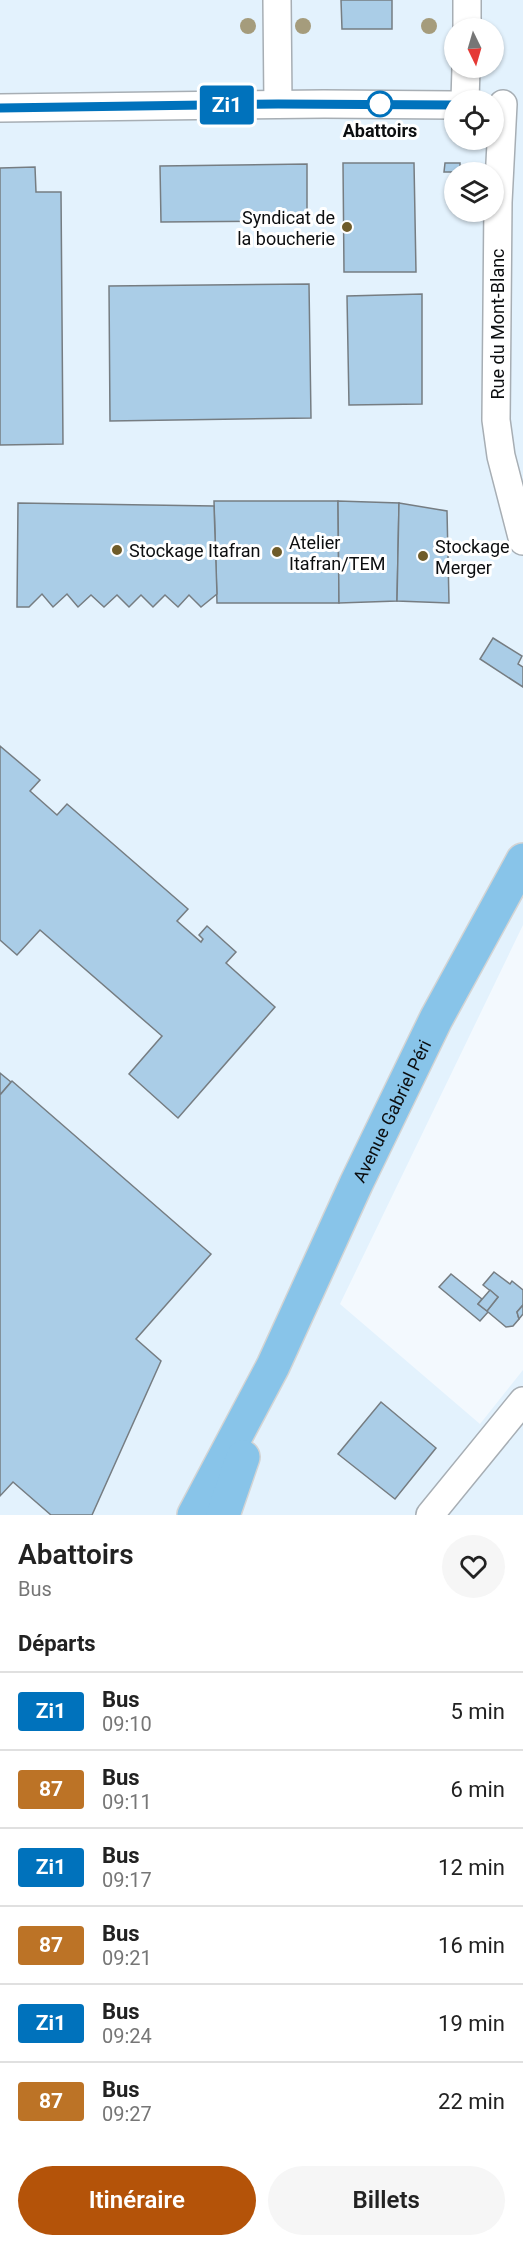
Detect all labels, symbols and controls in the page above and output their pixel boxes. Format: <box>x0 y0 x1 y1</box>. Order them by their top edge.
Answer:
north arrow <box>444 18 504 78</box>
map controls <box>444 18 504 222</box>
line badge: Zi1 <box>192 86 262 124</box>
button: locate <box>444 90 504 150</box>
marker: Abattoirs <box>367 91 393 117</box>
text: Zi1 <box>212 93 242 117</box>
place label: Abattoirs <box>343 120 417 141</box>
button: layers <box>444 162 504 222</box>
place label: Syndicat de la boucherie <box>237 207 335 249</box>
marker: Syndicat de la boucherie <box>340 220 354 234</box>
street label: Rue du Mont-Blanc <box>487 248 508 400</box>
place label: Atelier Itafran/TEM <box>289 532 385 574</box>
place label: Stockage Merger <box>435 536 510 578</box>
place label: Stockage Itafran <box>129 540 260 561</box>
marker: Stockage Itafran <box>110 543 124 557</box>
marker: Atelier Itafran/TEM <box>270 545 284 559</box>
marker: Stockage Merger <box>416 549 430 563</box>
street label: Avenue Gabriel Péri <box>348 1036 435 1185</box>
button: heart <box>442 1535 505 1598</box>
text: Abattoirs <box>18 1538 134 1571</box>
text: Bus <box>18 1577 52 1601</box>
text: Départs <box>18 1631 96 1656</box>
text: Bus <box>102 1687 140 1712</box>
text: Zi1 <box>36 1699 66 1723</box>
text: 5 min <box>450 1699 505 1724</box>
text: 09:10 <box>102 1712 152 1736</box>
text: Bus <box>102 1765 140 1790</box>
text: 87 <box>39 1777 63 1801</box>
text: 6 min <box>450 1777 505 1802</box>
text: 09:11 <box>102 1790 152 1814</box>
text: Bus <box>102 1843 140 1868</box>
text: Zi1 <box>36 1855 66 1879</box>
text: 12 min <box>438 1855 505 1880</box>
text: 09:17 <box>102 1868 152 1892</box>
text: Bus <box>102 1921 140 1946</box>
text: 87 <box>39 1933 63 1957</box>
text: 16 min <box>438 1933 505 1958</box>
text: 09:21 <box>102 1946 152 1970</box>
text: Bus <box>102 1999 140 2024</box>
text: Zi1 <box>36 2011 66 2035</box>
text: 19 min <box>438 2011 505 2036</box>
text: 09:24 <box>102 2024 152 2048</box>
text: Bus <box>102 2077 140 2102</box>
text: 87 <box>39 2089 63 2113</box>
text: 22 min <box>438 2089 505 2114</box>
text: 09:27 <box>102 2102 152 2126</box>
button: Itinéraire <box>18 2166 256 2235</box>
button: Billets <box>268 2166 505 2235</box>

